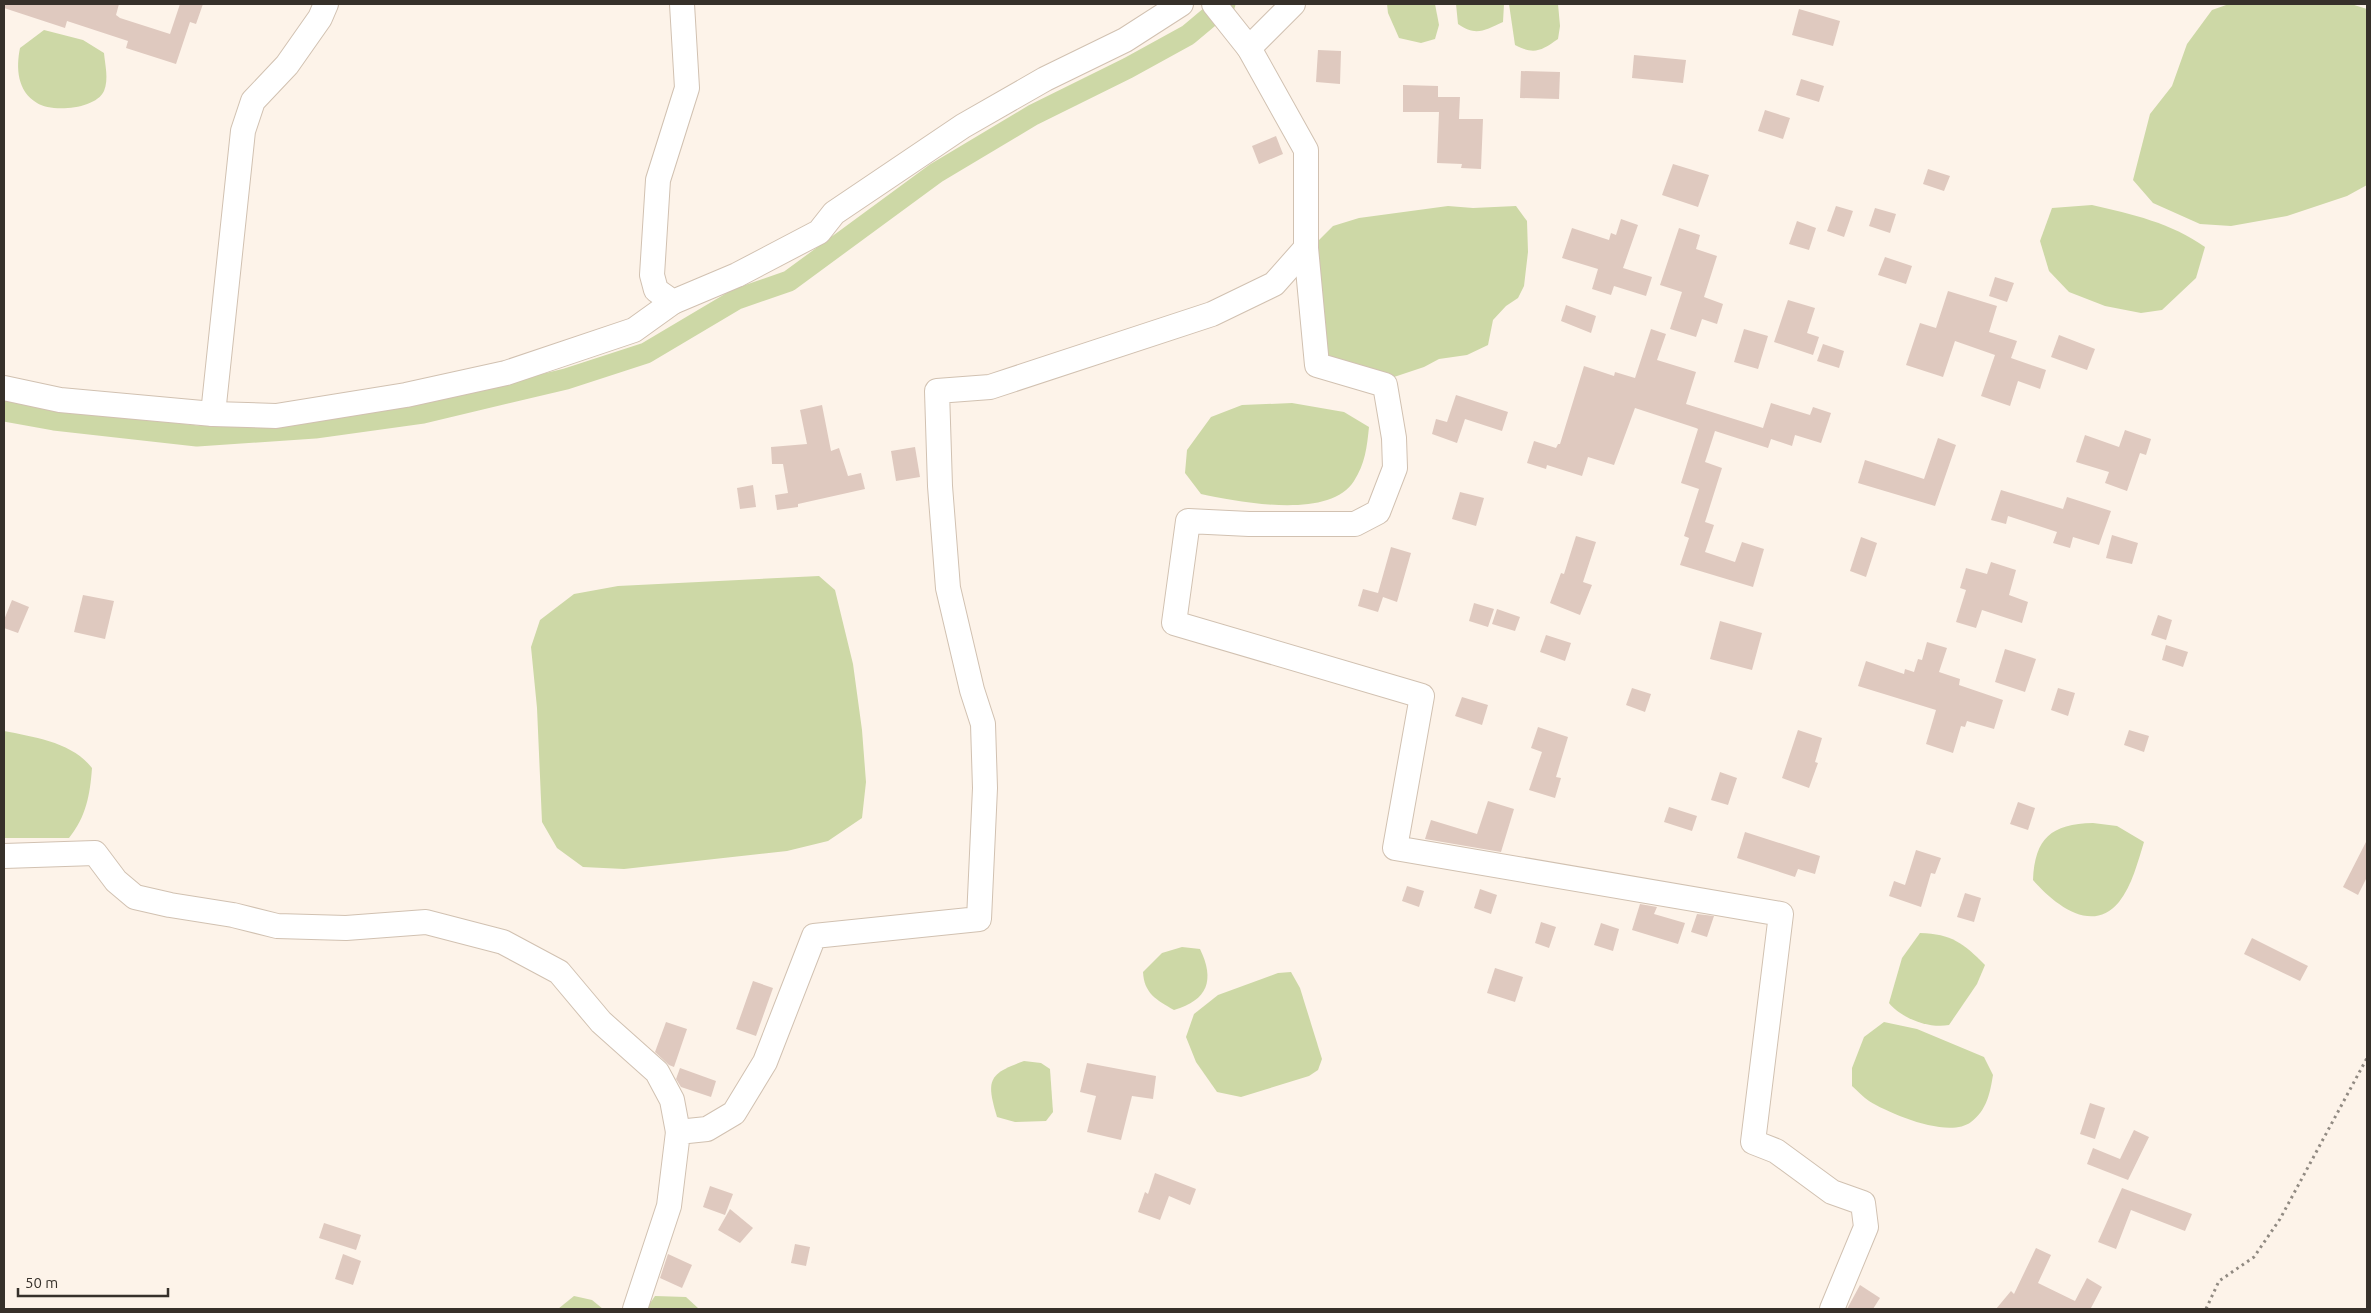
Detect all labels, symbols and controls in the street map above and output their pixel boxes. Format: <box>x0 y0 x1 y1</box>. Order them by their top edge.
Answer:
scale bar <box>18 1266 168 1298</box>
text: 50 m <box>25 1274 58 1291</box>

